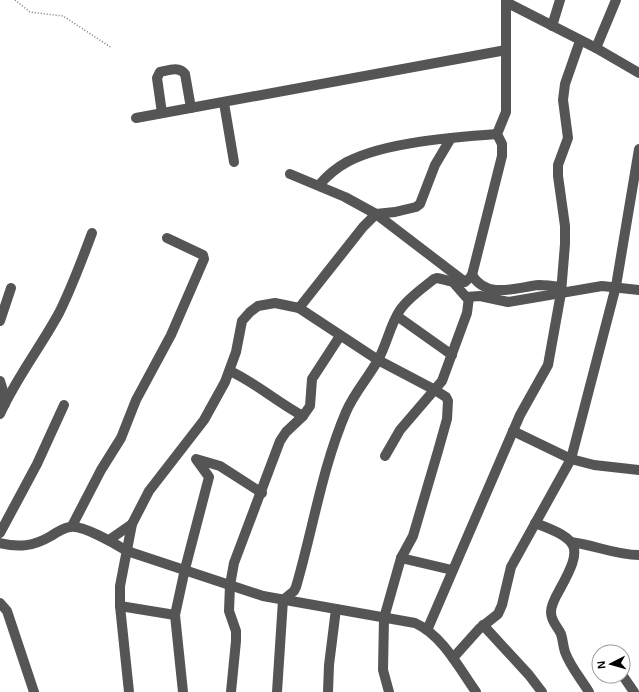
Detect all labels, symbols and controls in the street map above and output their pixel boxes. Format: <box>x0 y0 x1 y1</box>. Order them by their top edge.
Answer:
north arrow <box>591 644 631 684</box>
text: N <box>595 660 607 670</box>

